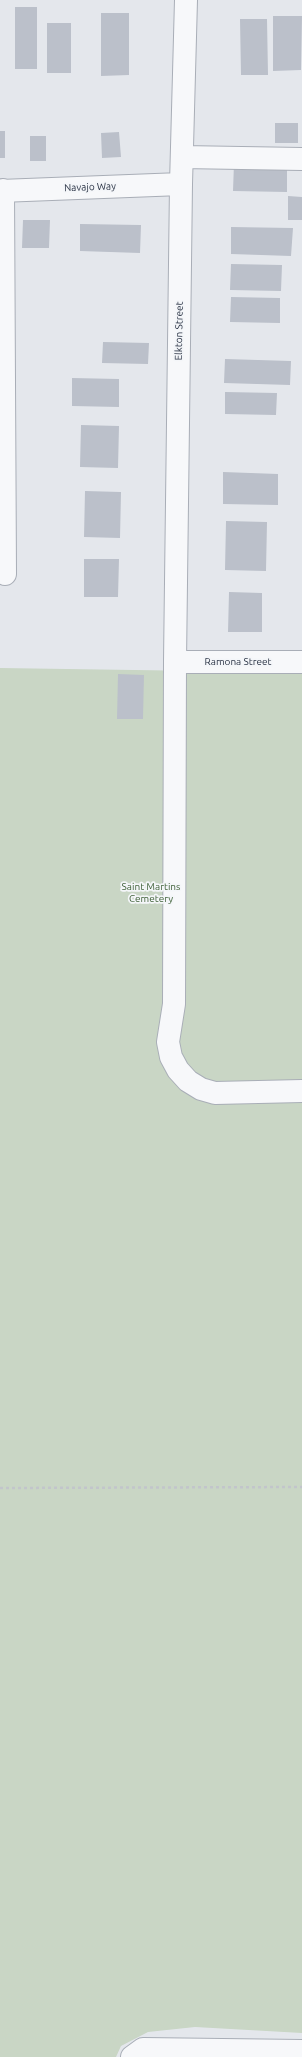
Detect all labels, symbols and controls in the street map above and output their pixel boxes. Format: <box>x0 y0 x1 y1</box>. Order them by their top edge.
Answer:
street label: Navajo Way <box>64 180 116 194</box>
street label: Elkton Street <box>172 301 186 361</box>
street label: Ramona Street <box>205 656 271 668</box>
park label: Saint Martins Cemetery <box>122 881 180 904</box>

